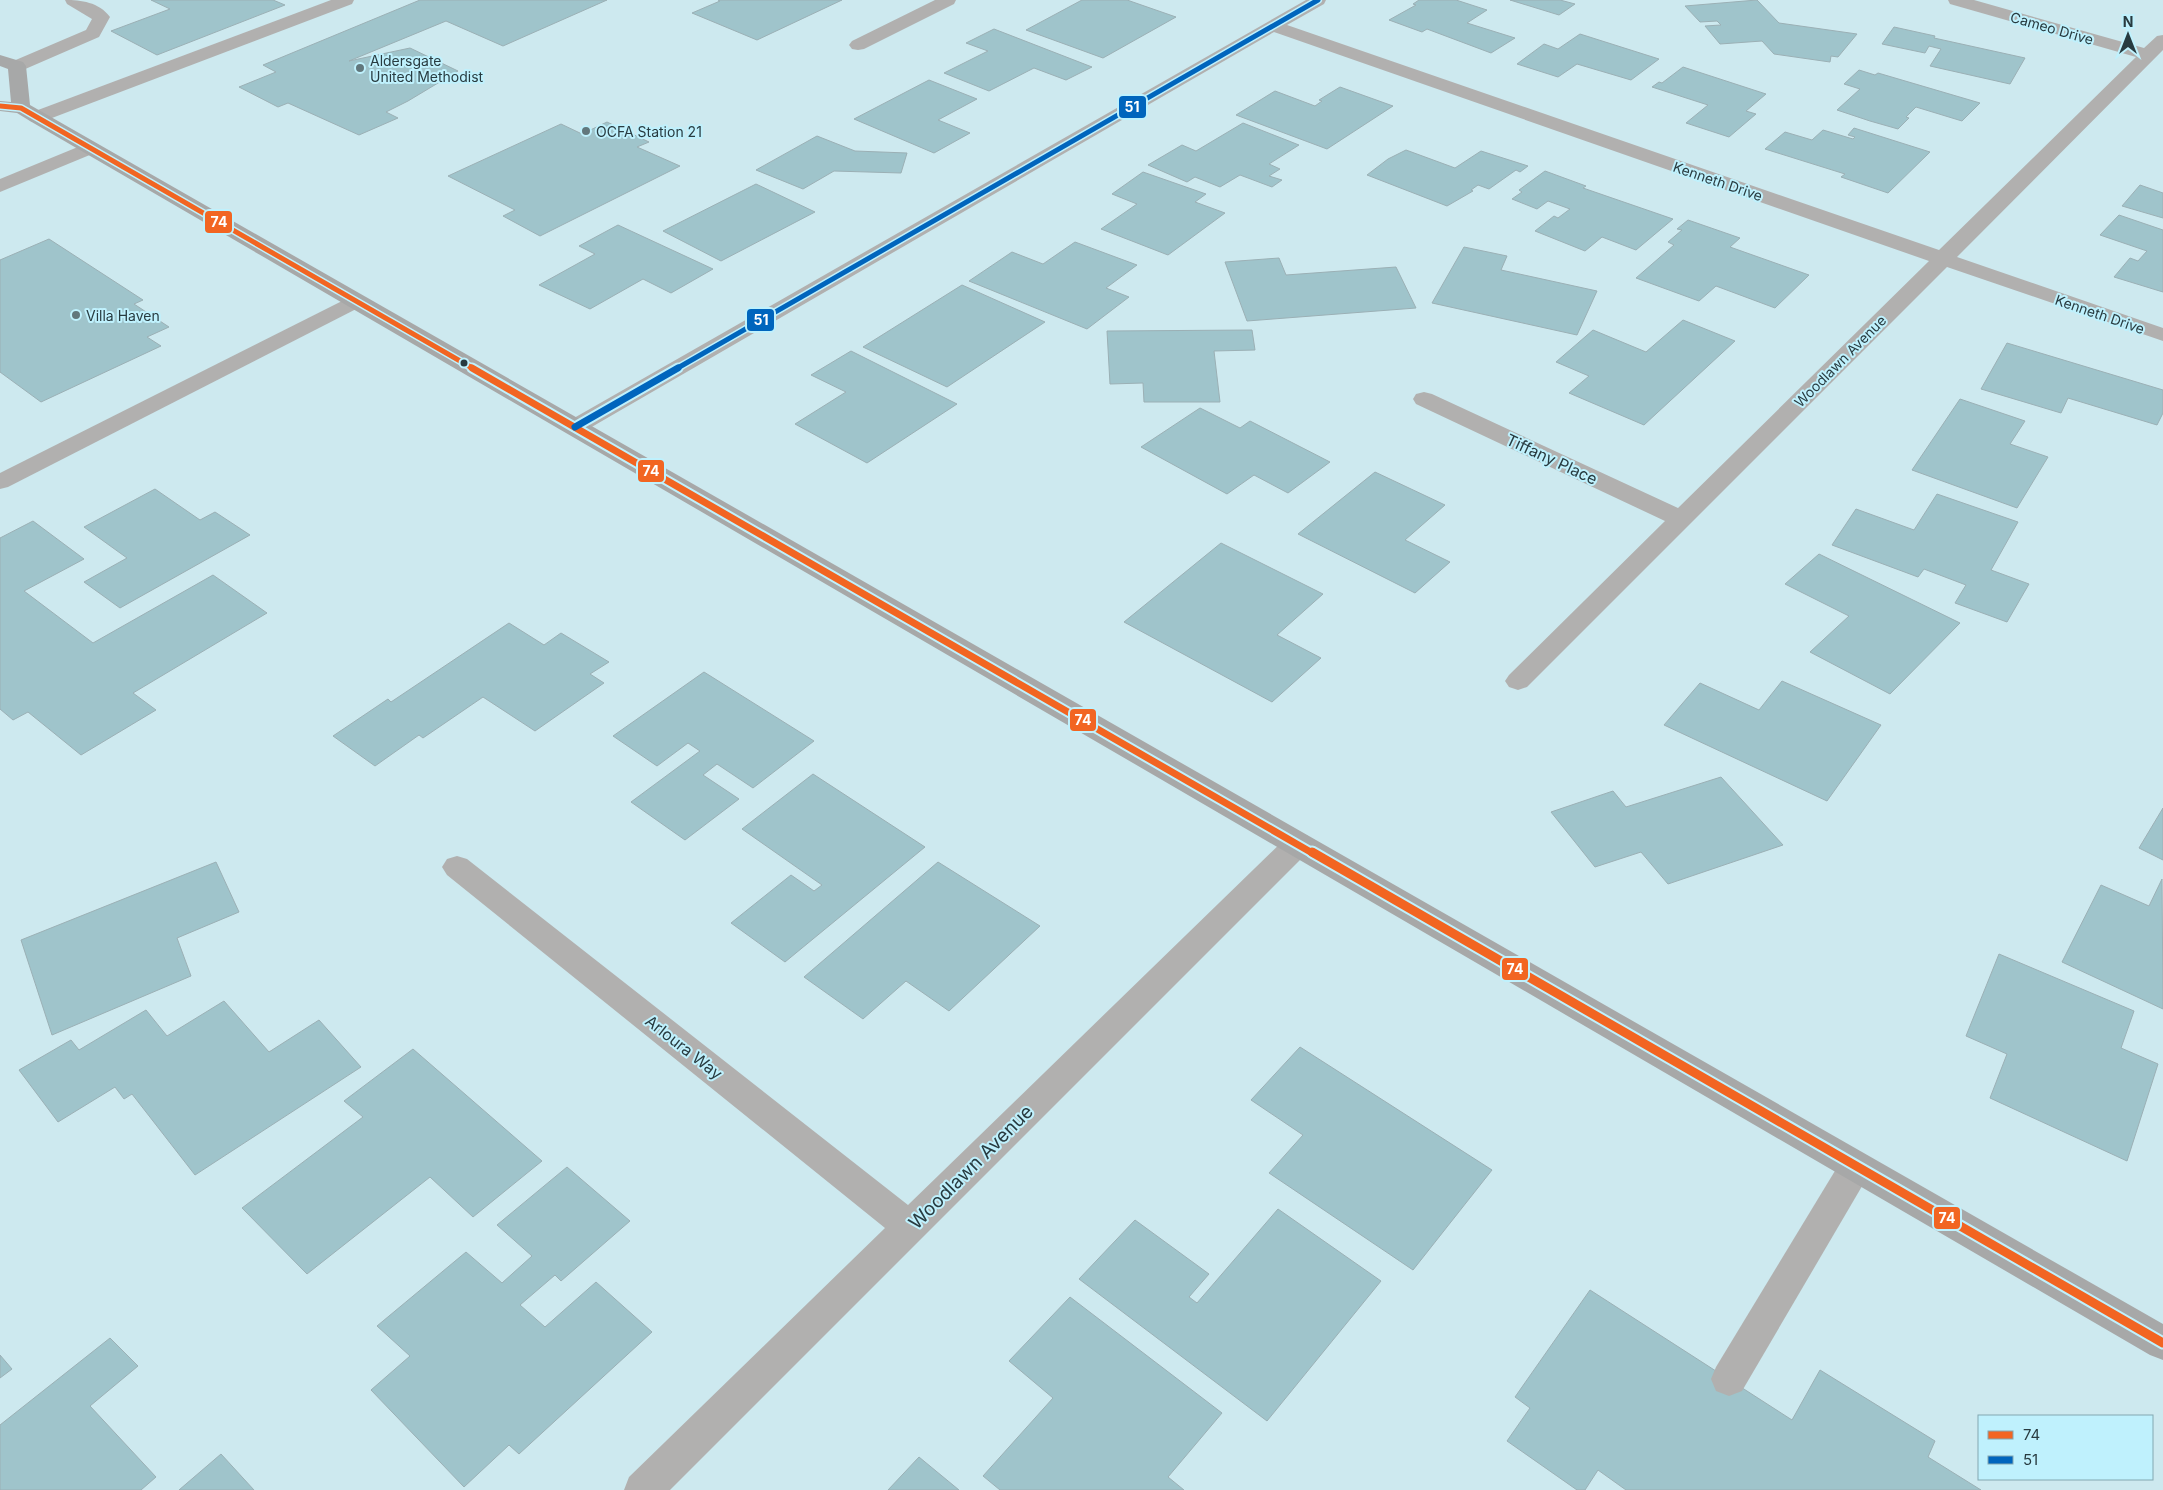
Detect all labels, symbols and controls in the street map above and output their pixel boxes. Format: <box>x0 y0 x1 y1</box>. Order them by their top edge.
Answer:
street label: Cameo Drive <box>2009 8 2095 48</box>
north arrow <box>2103 10 2153 60</box>
text: N <box>2123 13 2133 30</box>
place label: Aldersgate United Methodist <box>370 52 484 85</box>
marker: Aldersgate United Methodist <box>354 62 366 74</box>
line badge: 51 <box>1118 95 1147 119</box>
text: 51 <box>1125 98 1139 115</box>
place label: OCFA Station 21 <box>596 123 702 140</box>
marker: OCFA Station 21 <box>580 125 592 137</box>
street label: Kenneth Drive <box>1671 158 1765 204</box>
line badge: 74 <box>204 210 233 234</box>
text: 74 <box>211 213 227 230</box>
street label: Kenneth Drive <box>2053 291 2147 337</box>
place label: Villa Haven <box>86 307 160 324</box>
line badge: 51 <box>746 308 775 332</box>
marker: Villa Haven <box>70 309 82 321</box>
text: 51 <box>754 311 768 328</box>
street label: Woodlawn Avenue <box>1791 312 1889 410</box>
unlabelled marker <box>459 358 469 368</box>
street label: Tiffany Place <box>1503 429 1601 489</box>
line badge: 74 <box>637 459 665 483</box>
text: 74 <box>643 462 659 479</box>
line badge: 74 <box>1069 708 1097 732</box>
text: 74 <box>1075 711 1091 728</box>
line badge: 74 <box>1501 957 1529 981</box>
text: 74 <box>1507 960 1523 977</box>
street label: Arloura Way <box>641 1011 727 1083</box>
street label: Woodlawn Avenue <box>904 1100 1038 1234</box>
line badge: 74 <box>1933 1206 1961 1230</box>
text: 74 <box>1939 1209 1955 1226</box>
legend <box>1978 1415 2153 1480</box>
text: 74 <box>2023 1425 2040 1444</box>
text: 51 <box>2023 1450 2038 1469</box>

